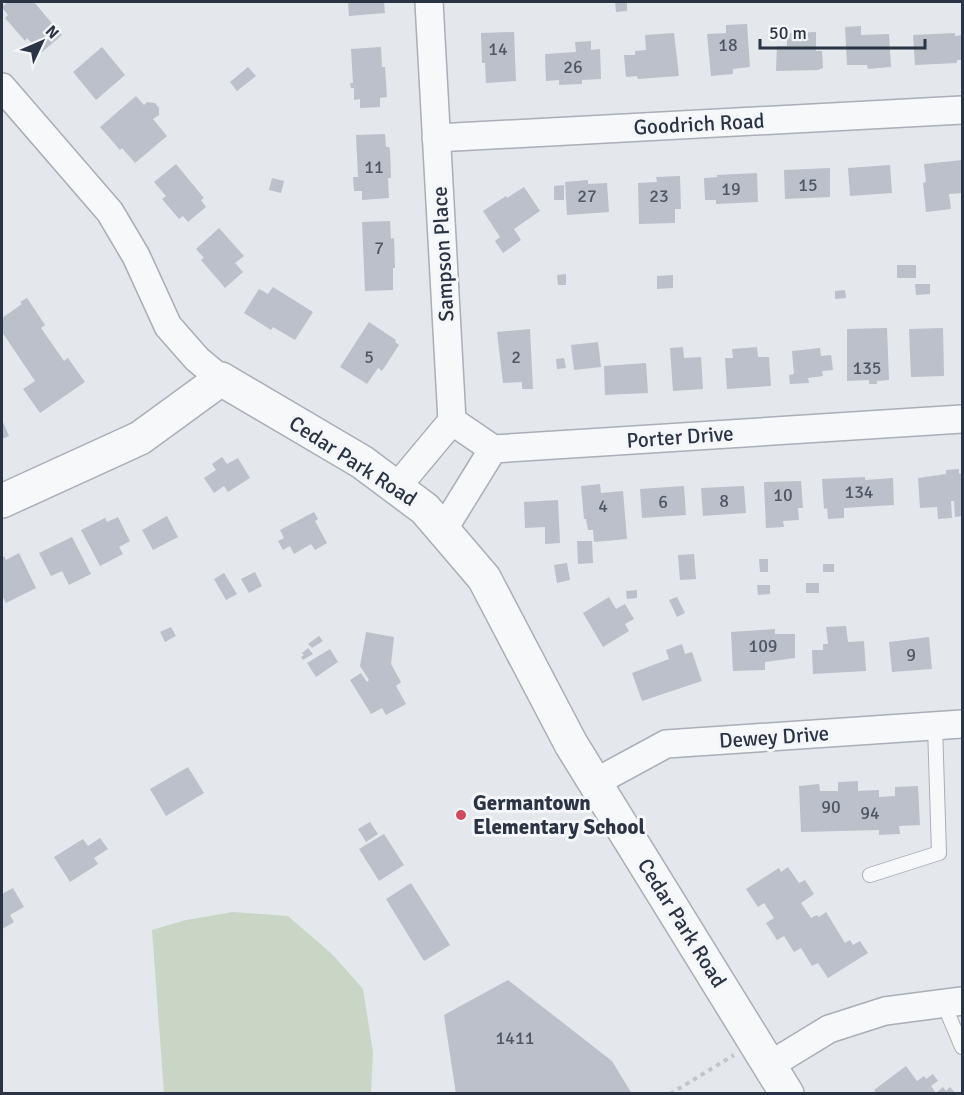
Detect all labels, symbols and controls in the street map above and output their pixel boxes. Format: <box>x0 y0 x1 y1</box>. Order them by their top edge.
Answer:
north arrow <box>12 12 72 72</box>
scale bar <box>760 12 925 50</box>
text: N <box>41 21 63 43</box>
text: 50 m <box>769 22 807 44</box>
house number: 18 <box>718 34 738 56</box>
house number: 14 <box>488 38 508 60</box>
house number: 26 <box>563 56 583 78</box>
street label: Goodrich Road <box>633 108 765 140</box>
house number: 11 <box>364 156 384 178</box>
house number: 15 <box>798 174 818 196</box>
house number: 19 <box>721 178 741 200</box>
house number: 27 <box>577 185 597 207</box>
house number: 23 <box>649 185 669 207</box>
street label: Sampson Place <box>426 186 460 322</box>
house number: 7 <box>374 237 384 259</box>
house number: 5 <box>364 346 374 368</box>
house number: 2 <box>511 346 521 368</box>
house number: 135 <box>852 357 882 379</box>
street label: Cedar Park Road <box>284 410 422 512</box>
street label: Porter Drive <box>626 420 734 454</box>
house number: 134 <box>844 481 874 503</box>
house number: 10 <box>773 484 793 506</box>
house number: 8 <box>719 490 729 512</box>
house number: 6 <box>658 491 668 513</box>
house number: 4 <box>598 495 608 517</box>
house number: 109 <box>748 635 778 657</box>
house number: 9 <box>906 644 916 666</box>
street label: Dewey Drive <box>718 720 830 754</box>
place label: Germantown Elementary School <box>473 790 645 840</box>
house number: 90 <box>821 796 841 818</box>
house number: 94 <box>860 802 880 824</box>
marker: Germantown Elementary School <box>454 808 468 822</box>
street label: Cedar Park Road <box>632 854 732 992</box>
house number: 1411 <box>496 1027 534 1049</box>

